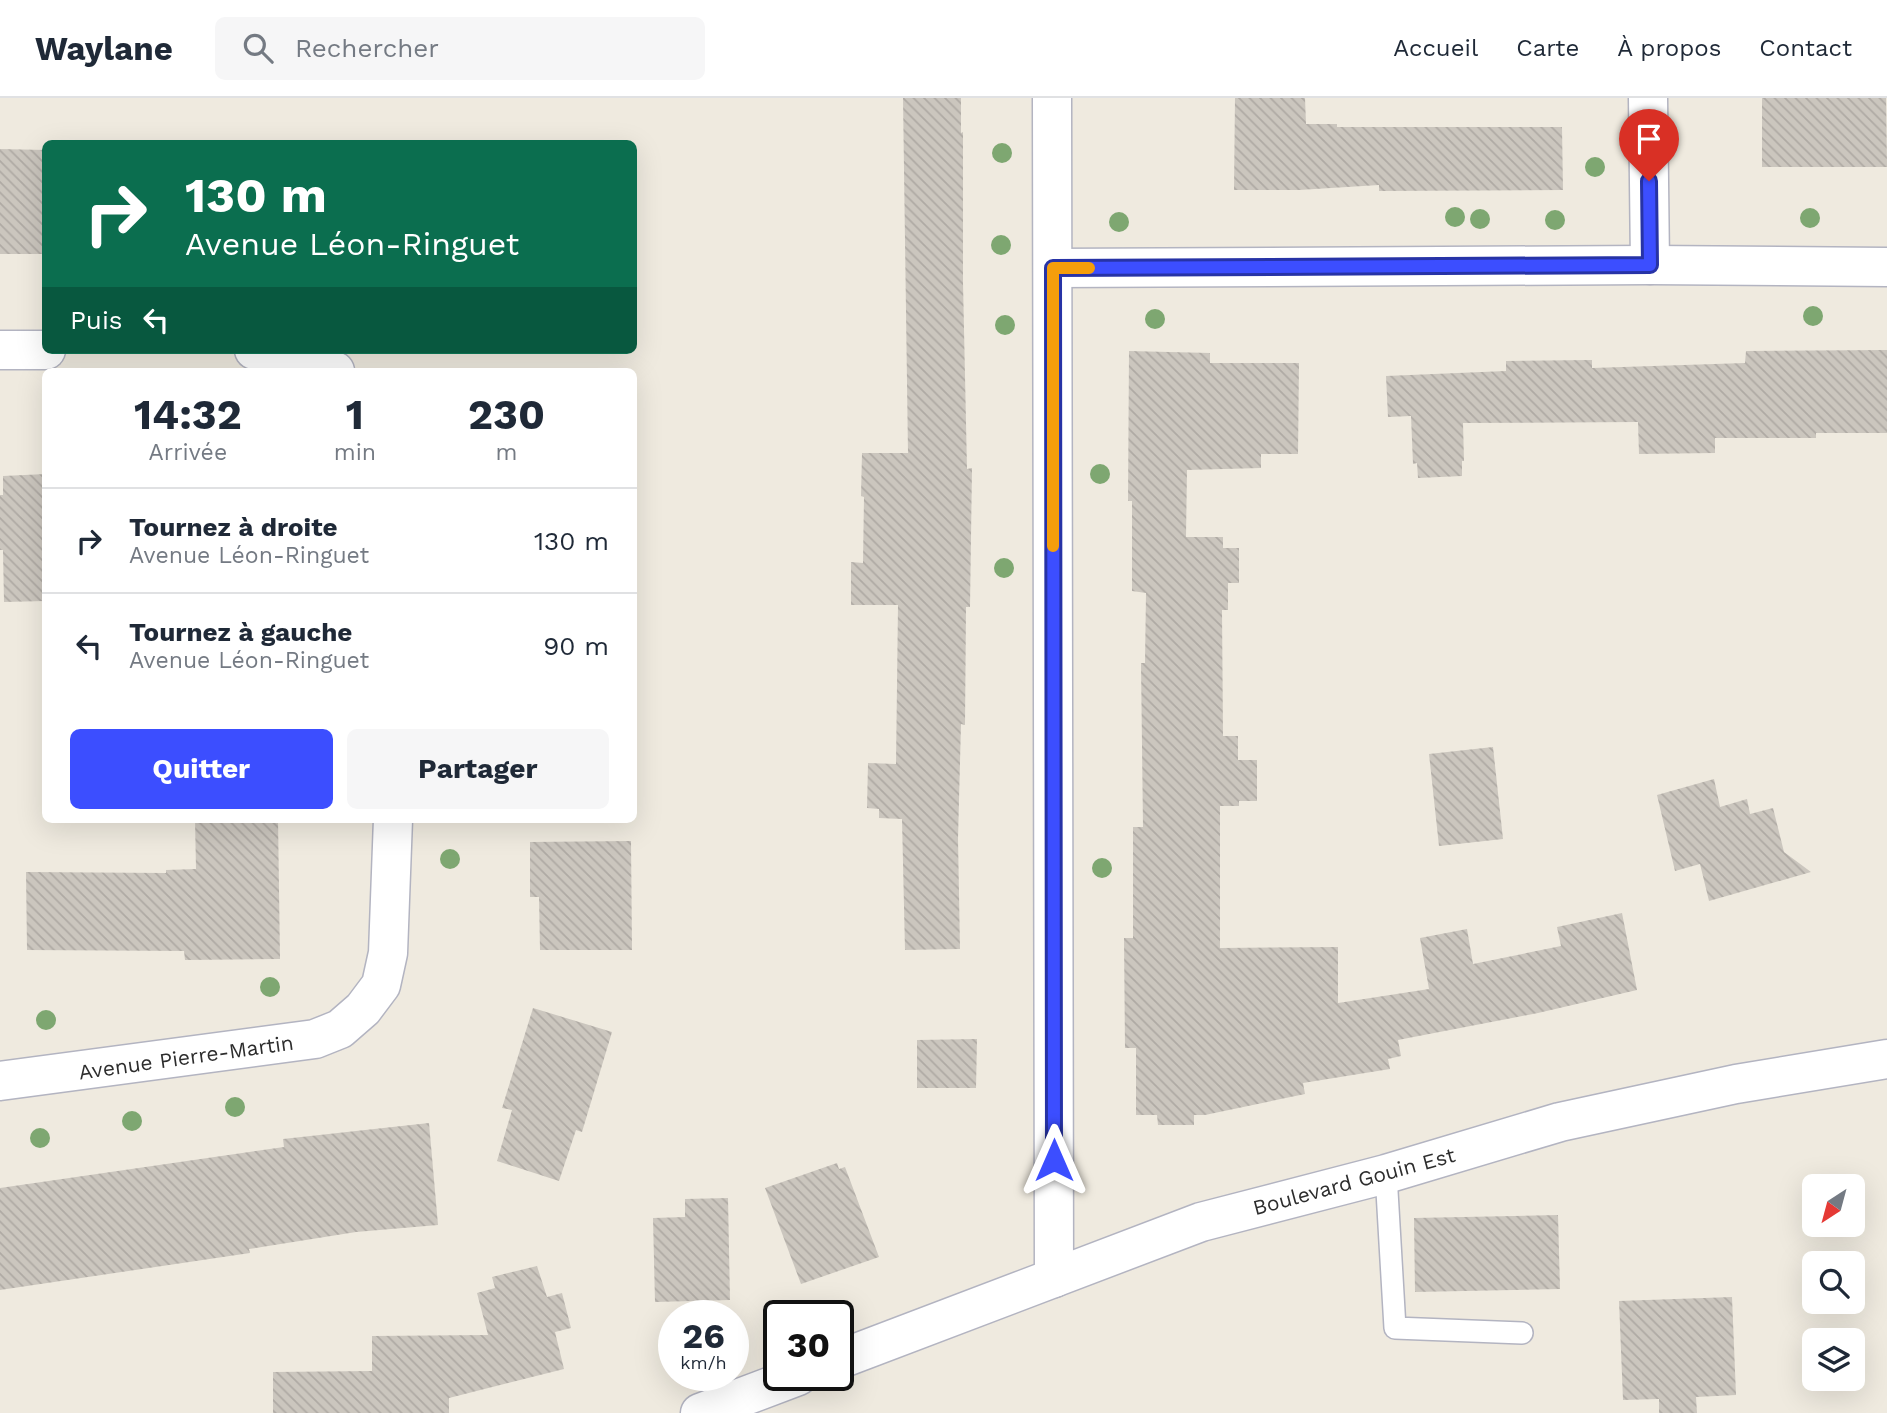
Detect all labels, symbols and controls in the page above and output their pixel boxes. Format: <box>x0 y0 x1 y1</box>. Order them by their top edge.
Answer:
search box <box>215 17 705 80</box>
text: Waylane <box>35 29 173 68</box>
icon: search <box>239 29 277 67</box>
text: Rechercher <box>295 33 439 63</box>
text: Accueil <box>1393 34 1478 62</box>
text: Carte <box>1516 34 1579 62</box>
text: À propos <box>1617 34 1721 62</box>
text: Contact <box>1759 34 1852 62</box>
pin <box>1619 109 1679 181</box>
icon: arrive <box>1630 120 1668 158</box>
text: 130 m <box>185 166 327 224</box>
icon: right <box>70 168 161 259</box>
text: Avenue Léon-Ringuet <box>185 225 519 263</box>
icon: left <box>137 301 175 339</box>
text: Puis <box>70 305 123 335</box>
text: 14:32 <box>134 390 242 439</box>
text: 1 <box>346 390 364 439</box>
text: 230 <box>468 390 545 439</box>
text: Arrivée <box>149 439 227 466</box>
text: min <box>334 439 376 466</box>
text: m <box>496 439 517 466</box>
text: Tournez à droite <box>129 512 338 542</box>
icon: right <box>70 522 108 560</box>
text: 130 m <box>534 526 609 556</box>
text: Avenue Léon-Ringuet <box>129 542 369 569</box>
text: Tournez à gauche <box>129 617 352 647</box>
icon: left <box>70 627 108 665</box>
text: 90 m <box>543 631 609 661</box>
text: Avenue Léon-Ringuet <box>129 647 369 674</box>
button: Quitter <box>70 729 333 809</box>
button: Partager <box>347 729 609 809</box>
street label: Avenue Pierre-Martin <box>77 1030 295 1084</box>
position arrow <box>1017 1123 1091 1197</box>
street label: Boulevard Gouin Est <box>1250 1142 1458 1220</box>
north arrow <box>1802 1174 1866 1237</box>
map controls <box>1802 1174 1865 1391</box>
button: search <box>1802 1251 1865 1314</box>
speed limit sign: 30 <box>763 1300 854 1391</box>
text: 26 <box>682 1315 725 1357</box>
button: layers <box>1802 1328 1865 1391</box>
text: km/h <box>680 1352 727 1373</box>

